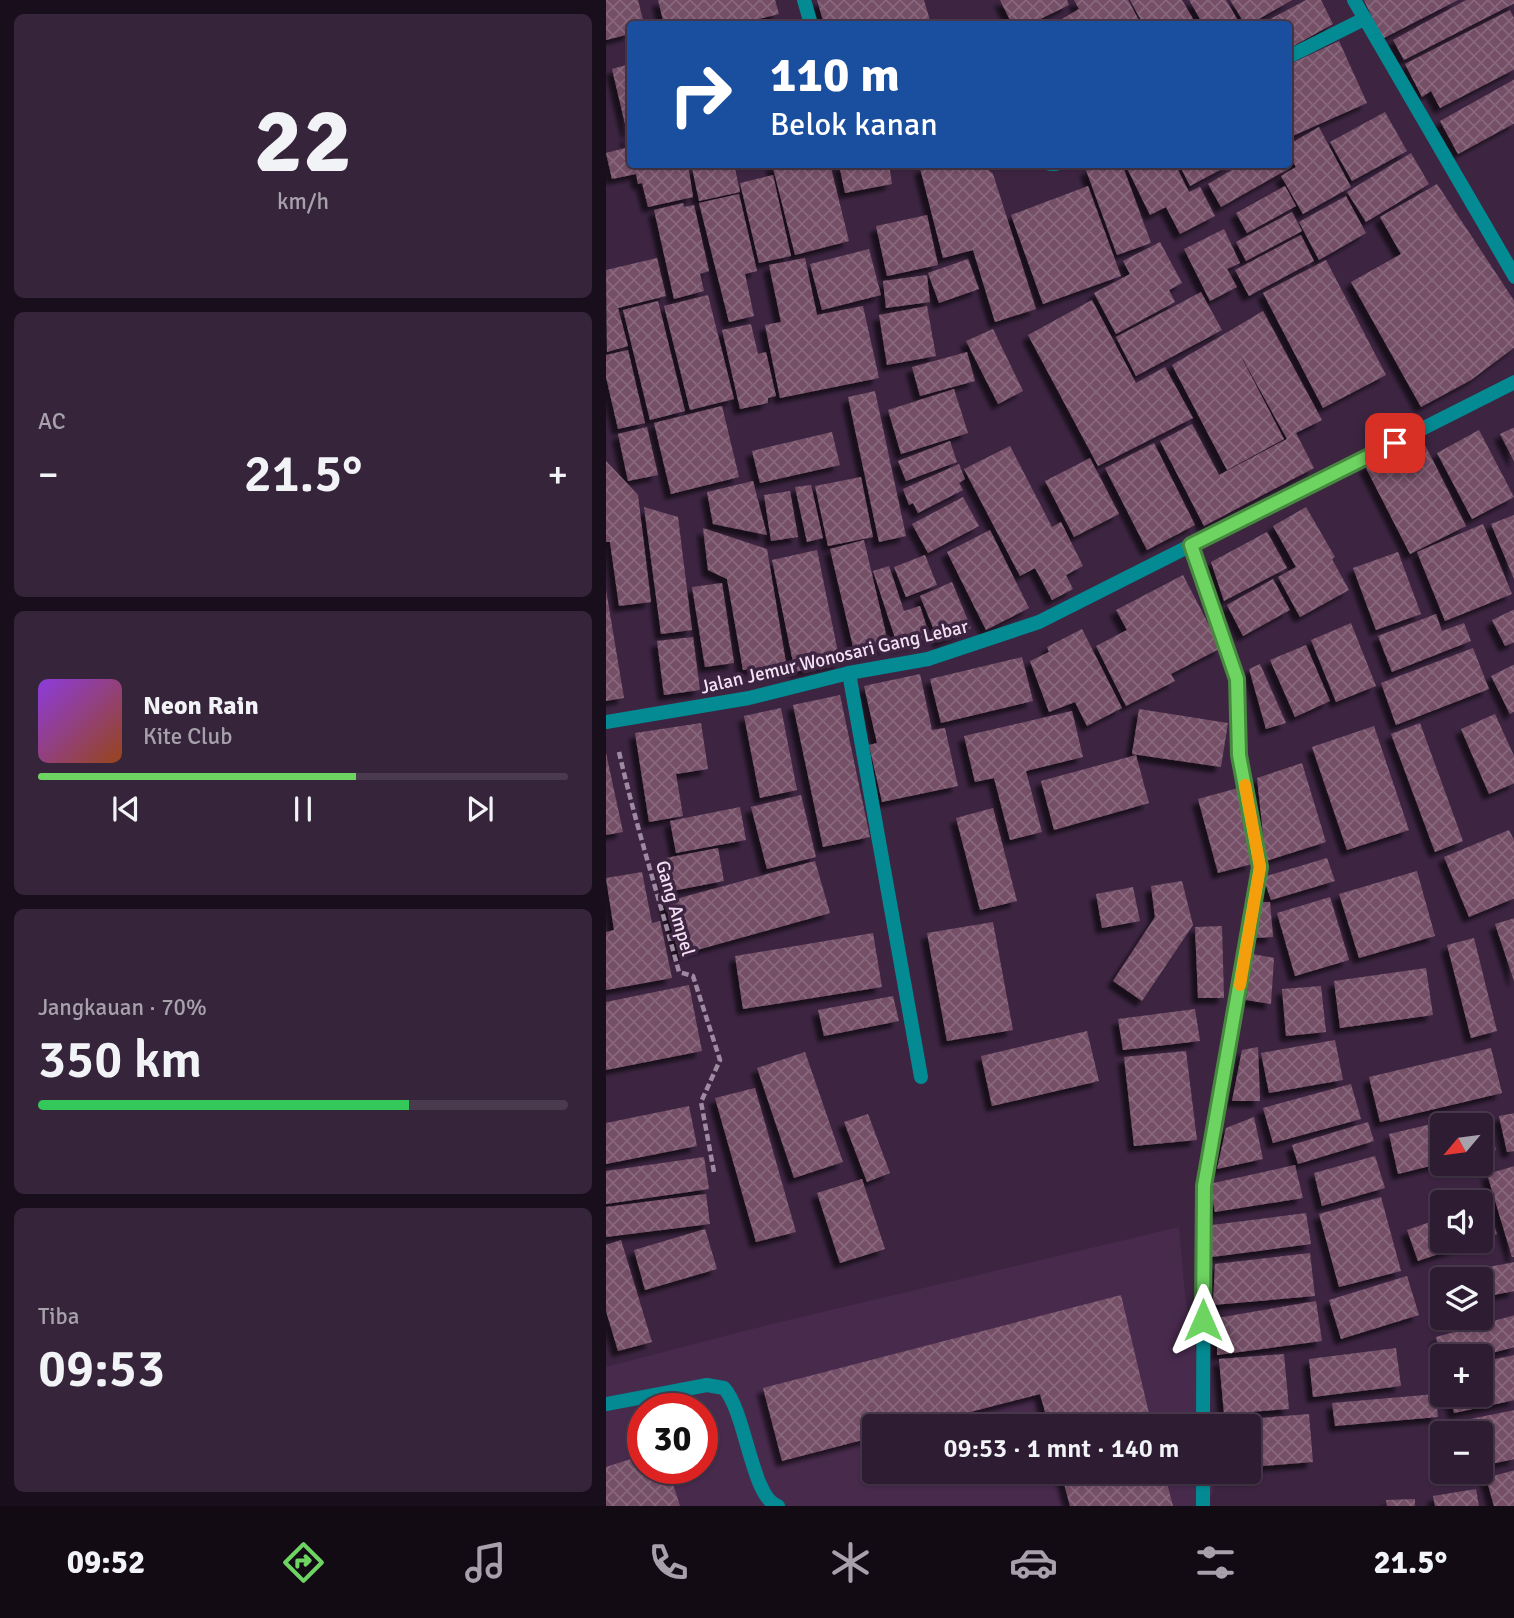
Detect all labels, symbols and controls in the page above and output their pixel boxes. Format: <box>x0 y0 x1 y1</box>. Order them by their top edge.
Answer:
text: 110 m <box>770 45 900 105</box>
icon: right <box>655 49 746 140</box>
text: 22 <box>254 85 352 198</box>
text: Belok kanan <box>770 105 938 144</box>
text: km/h <box>277 187 329 216</box>
text: AC <box>38 407 66 436</box>
pin <box>1365 413 1425 473</box>
icon: arrive <box>1376 424 1414 462</box>
text: 21.5° <box>244 442 362 506</box>
text: − <box>38 451 59 498</box>
text: + <box>547 451 568 498</box>
street label: Jalan Jemur Wonosari Gang Lebar <box>698 614 971 700</box>
text: Neon Rain <box>143 690 259 722</box>
text: Kite Club <box>143 722 232 751</box>
icon: previous <box>107 790 145 828</box>
icon: pause <box>284 790 322 828</box>
icon: next <box>461 790 499 828</box>
street label: Gang Ampel <box>650 858 700 959</box>
text: Jangkauan · 70% <box>38 993 207 1022</box>
text: 350 km <box>38 1028 202 1092</box>
north arrow <box>1430 1113 1493 1176</box>
map controls <box>1430 1113 1493 1484</box>
button: sound <box>1430 1190 1493 1253</box>
button: layers <box>1430 1267 1493 1330</box>
position arrow <box>1166 1283 1240 1357</box>
text: Tiba <box>38 1302 79 1331</box>
text: 09:53 <box>38 1337 165 1401</box>
button: + <box>1430 1344 1493 1407</box>
speed limit sign: 30 <box>627 1393 718 1484</box>
button: − <box>1430 1421 1493 1484</box>
text: 09:53 · 1 mnt · 140 m <box>944 1433 1179 1465</box>
icon: directions <box>279 1538 328 1587</box>
icon: music <box>461 1538 510 1587</box>
icon: phone <box>644 1538 693 1587</box>
icon: climate <box>826 1538 875 1587</box>
icon: car <box>1009 1538 1058 1587</box>
icon: filters <box>1191 1538 1240 1587</box>
text: 09:52 <box>67 1543 145 1582</box>
text: 21.5° <box>1373 1543 1447 1582</box>

